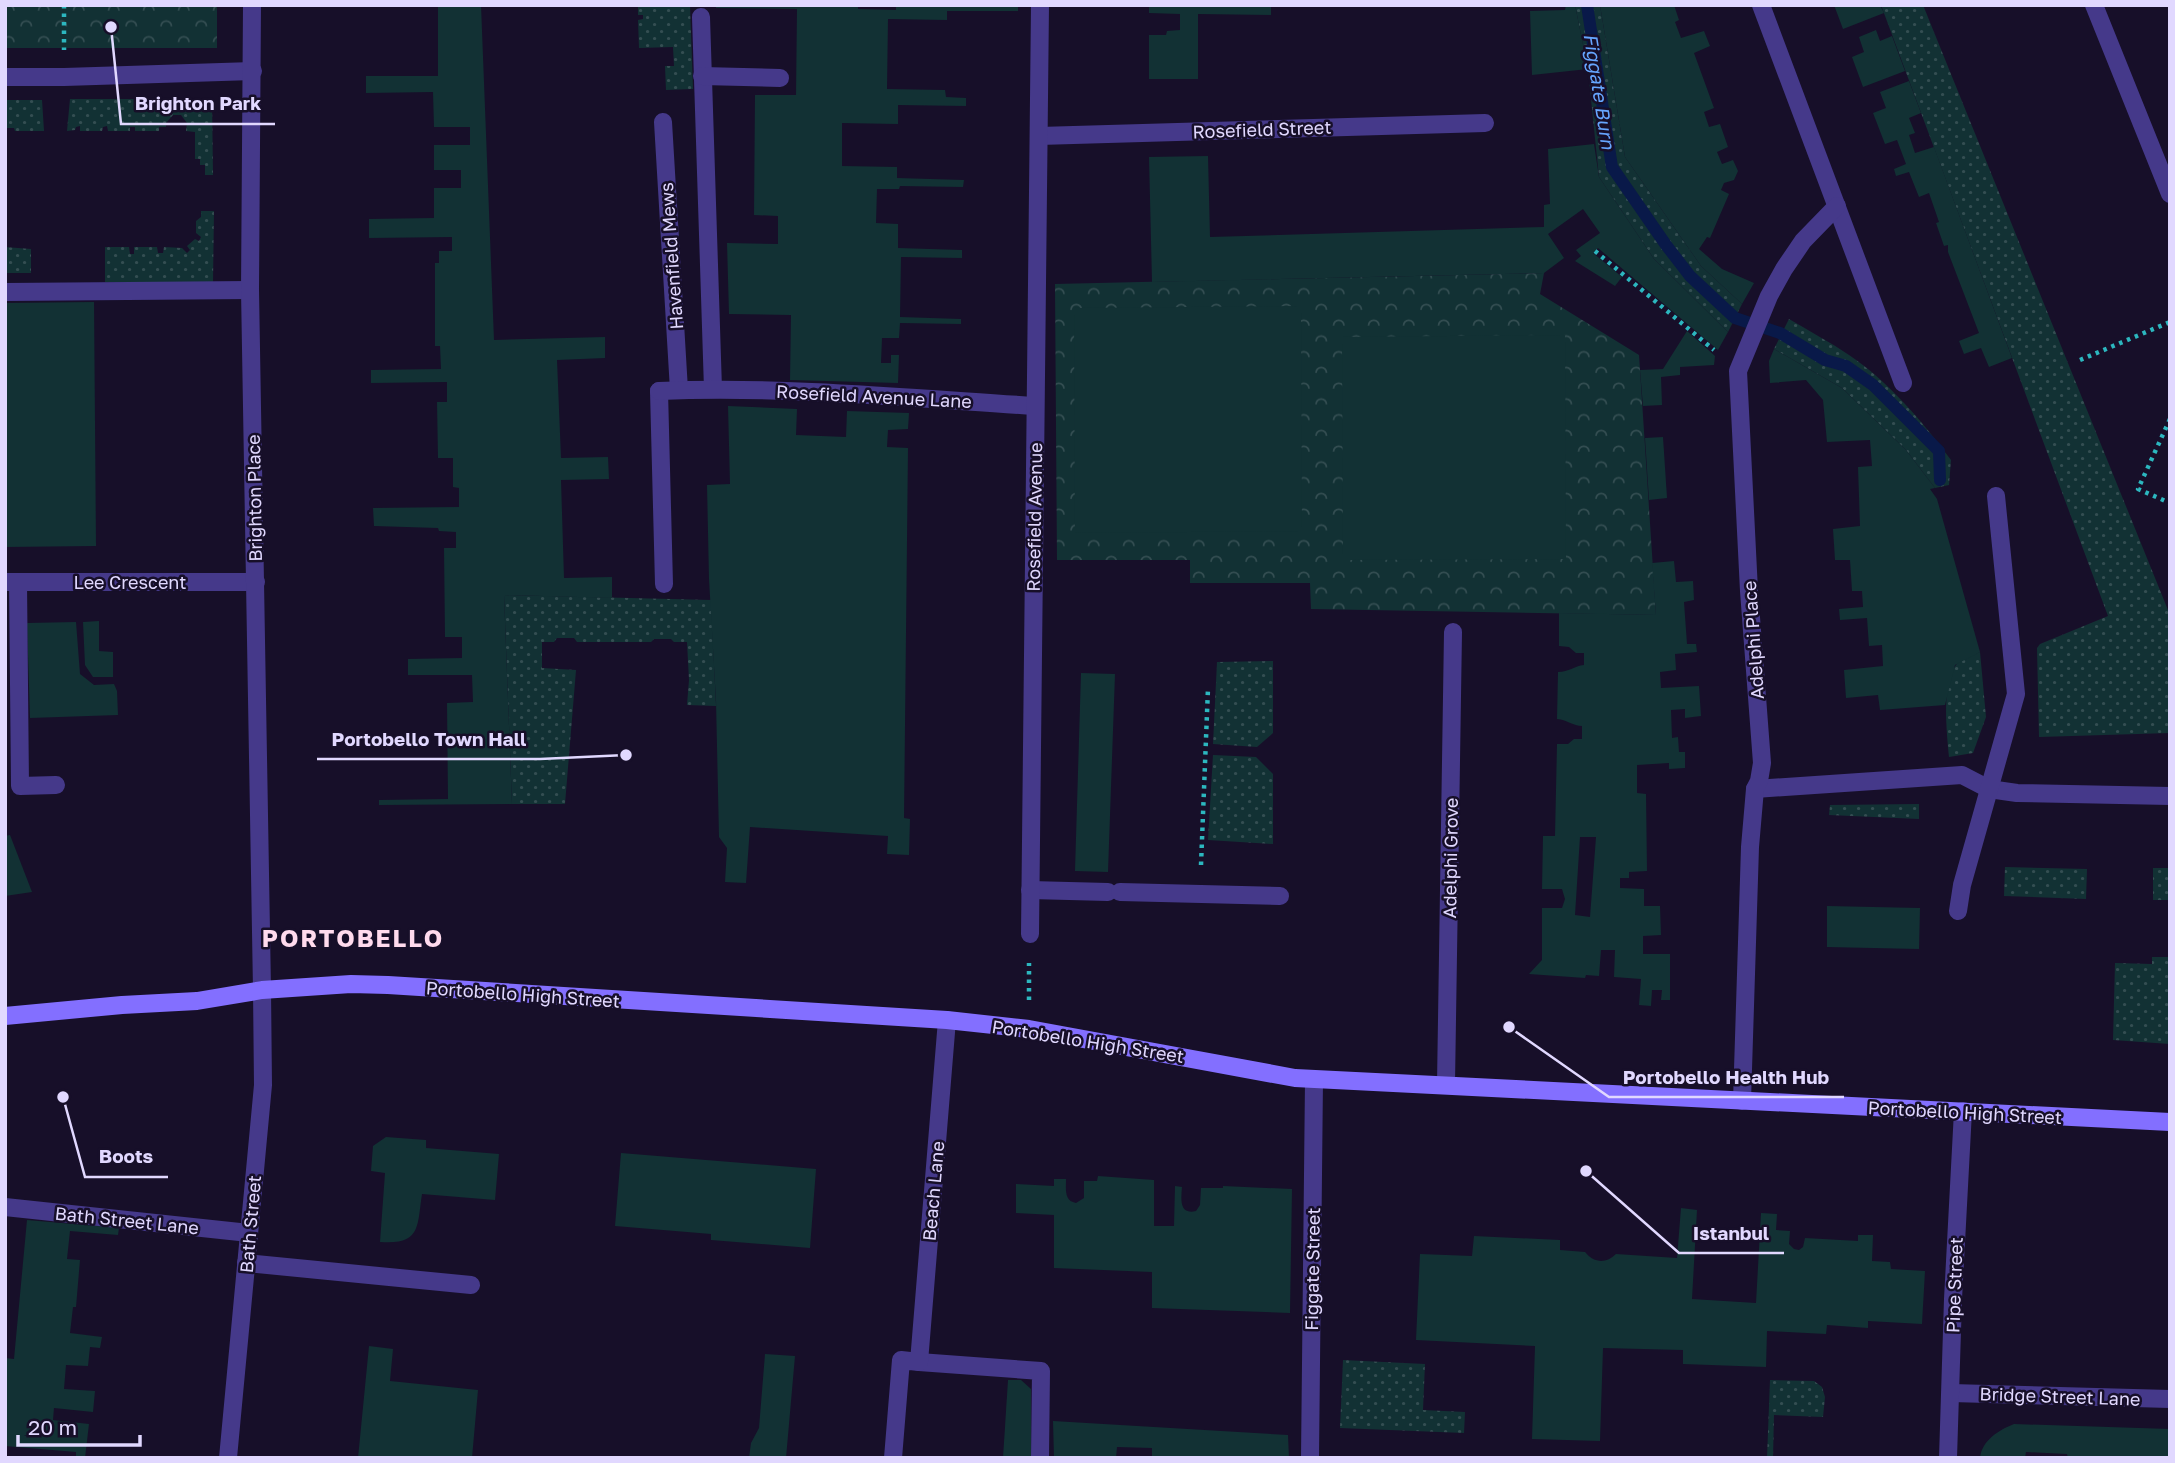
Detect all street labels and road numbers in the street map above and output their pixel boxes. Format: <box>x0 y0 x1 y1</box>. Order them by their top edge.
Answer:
street label: Rosefield Street <box>1192 116 1332 142</box>
street label: Havenfield Mews <box>655 182 687 330</box>
street label: Rosefield Avenue Lane <box>776 380 972 412</box>
street label: Brighton Place <box>242 434 266 562</box>
street label: Rosefield Avenue <box>1022 442 1046 592</box>
street label: Lee Crescent <box>74 571 186 593</box>
street label: Adelphi Place <box>1738 580 1768 700</box>
street label: Adelphi Grove <box>1438 797 1462 919</box>
street label: Portobello High Street <box>425 976 621 1012</box>
street label: Portobello High Street <box>990 1015 1186 1067</box>
street label: Portobello High Street <box>1867 1096 2063 1128</box>
street label: Beach Lane <box>918 1140 948 1242</box>
street label: Bath Street <box>235 1174 265 1274</box>
street label: Bath Street Lane <box>54 1201 200 1239</box>
street label: Figgate Street <box>1300 1207 1324 1331</box>
street label: Pipe Street <box>1941 1237 1967 1333</box>
street label: Bridge Street Lane <box>1979 1382 2141 1410</box>

